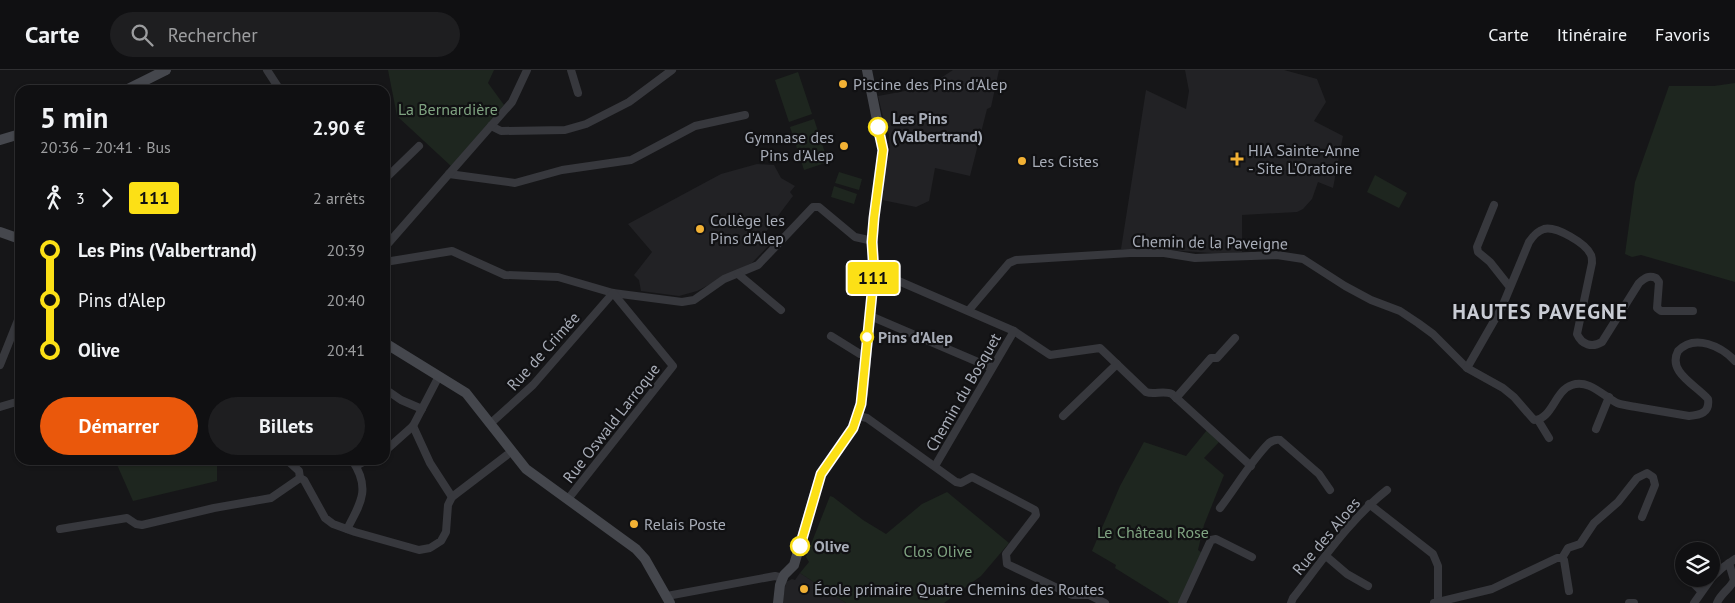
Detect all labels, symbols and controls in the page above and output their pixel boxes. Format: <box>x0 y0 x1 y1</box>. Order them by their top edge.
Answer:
search box <box>110 12 460 57</box>
text: Carte <box>25 19 80 50</box>
icon: search <box>128 21 156 49</box>
text: Rechercher <box>168 23 258 47</box>
text: Carte <box>1488 23 1529 46</box>
text: Itinéraire <box>1557 23 1627 46</box>
text: Favoris <box>1655 23 1710 46</box>
place label: Piscine des Pins d'Alep <box>853 74 1007 94</box>
marker: Piscine des Pins d'Alep <box>837 78 849 90</box>
text: 5 min <box>40 99 108 136</box>
park label: La Bernardière <box>398 99 498 119</box>
place label: Les Pins (Valbertrand) <box>892 108 983 146</box>
text: 2.90 € <box>312 116 365 140</box>
marker: Les Pins (Valbertrand) <box>868 117 888 137</box>
place label: Gymnase des Pins d'Alep <box>744 127 834 165</box>
text: 20:36 – 20:41 · Bus <box>40 137 171 157</box>
marker: Gymnase des Pins d'Alep <box>838 140 850 152</box>
place label: HIA Sainte-Anne - Site L'Oratoire <box>1248 140 1360 178</box>
place label: Les Cistes <box>1032 151 1099 171</box>
marker: HIA Sainte-Anne - Site L'Oratoire <box>1230 152 1244 166</box>
marker: Les Cistes <box>1016 155 1028 167</box>
icon: walk <box>40 184 68 212</box>
icon: forward <box>93 184 121 212</box>
text: 111 <box>139 186 169 209</box>
text: 3 <box>76 188 85 208</box>
text: 2 arrêts <box>313 188 365 208</box>
place label: Collège les Pins d'Alep <box>710 210 785 248</box>
marker: Collège les Pins d'Alep <box>694 223 706 235</box>
street label: Chemin de la Paveigne <box>1132 231 1288 253</box>
text: Les Pins (Valbertrand) <box>78 238 257 262</box>
text: 20:39 <box>327 240 365 260</box>
line badge: 111 <box>844 262 902 294</box>
text: 111 <box>858 266 888 289</box>
text: Pins d'Alep <box>78 288 166 312</box>
text: 20:40 <box>327 290 365 310</box>
district label: HAUTES PAVEGNE <box>1452 298 1628 325</box>
street label: Rue de Crimée <box>502 307 584 395</box>
place label: Pins d'Alep <box>878 327 953 347</box>
street label: Chemin du Bosquet <box>921 329 1005 455</box>
marker: Pins d'Alep <box>860 330 874 344</box>
text: Olive <box>78 338 120 362</box>
text: 20:41 <box>327 340 365 360</box>
street label: Rue Oswald Larroque <box>558 359 664 487</box>
button: Démarrer <box>40 397 198 455</box>
button: Billets <box>208 397 365 455</box>
street label: Rue des Aloes <box>1288 493 1364 579</box>
place label: Relais Poste <box>644 514 726 534</box>
marker: Relais Poste <box>628 518 640 530</box>
park label: Le Château Rose <box>1097 522 1209 542</box>
marker: Olive <box>790 536 810 556</box>
place label: Olive <box>814 536 849 556</box>
park label: Clos Olive <box>904 541 972 561</box>
map controls <box>1675 542 1720 587</box>
button: layers <box>1675 542 1720 587</box>
place label: École primaire Quatre Chemins des Routes <box>814 579 1104 599</box>
marker: École primaire Quatre Chemins des Routes <box>798 583 810 595</box>

